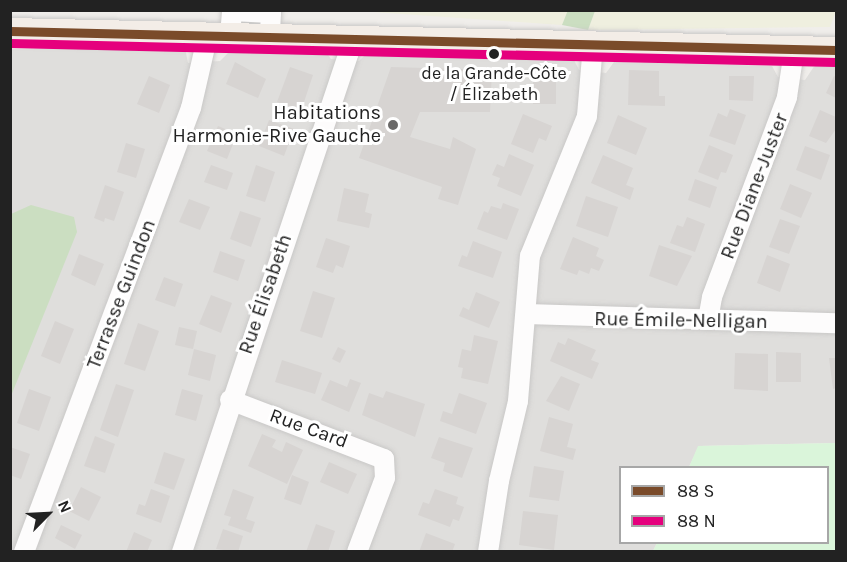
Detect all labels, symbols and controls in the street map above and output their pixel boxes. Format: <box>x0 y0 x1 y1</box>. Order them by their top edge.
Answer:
marker: de la Grande-Côte / Élizabeth <box>488 48 500 60</box>
place label: de la Grande-Côte / Élizabeth <box>421 63 567 106</box>
place label: Habitations Harmonie-Rive Gauche <box>173 101 381 148</box>
street label: Rue Diane-Juster <box>715 110 793 262</box>
marker: Habitations Harmonie-Rive Gauche <box>386 118 400 132</box>
street label: Terrasse Guindon <box>81 216 161 372</box>
street label: Rue Élisabeth <box>233 231 297 357</box>
street label: Rue Émile-Nelligan <box>594 306 768 334</box>
street label: Rue Card <box>266 403 352 453</box>
legend <box>619 466 829 544</box>
text: 88 S <box>677 480 714 502</box>
north arrow <box>18 484 78 544</box>
text: N <box>54 497 76 516</box>
text: 88 N <box>677 510 716 532</box>

